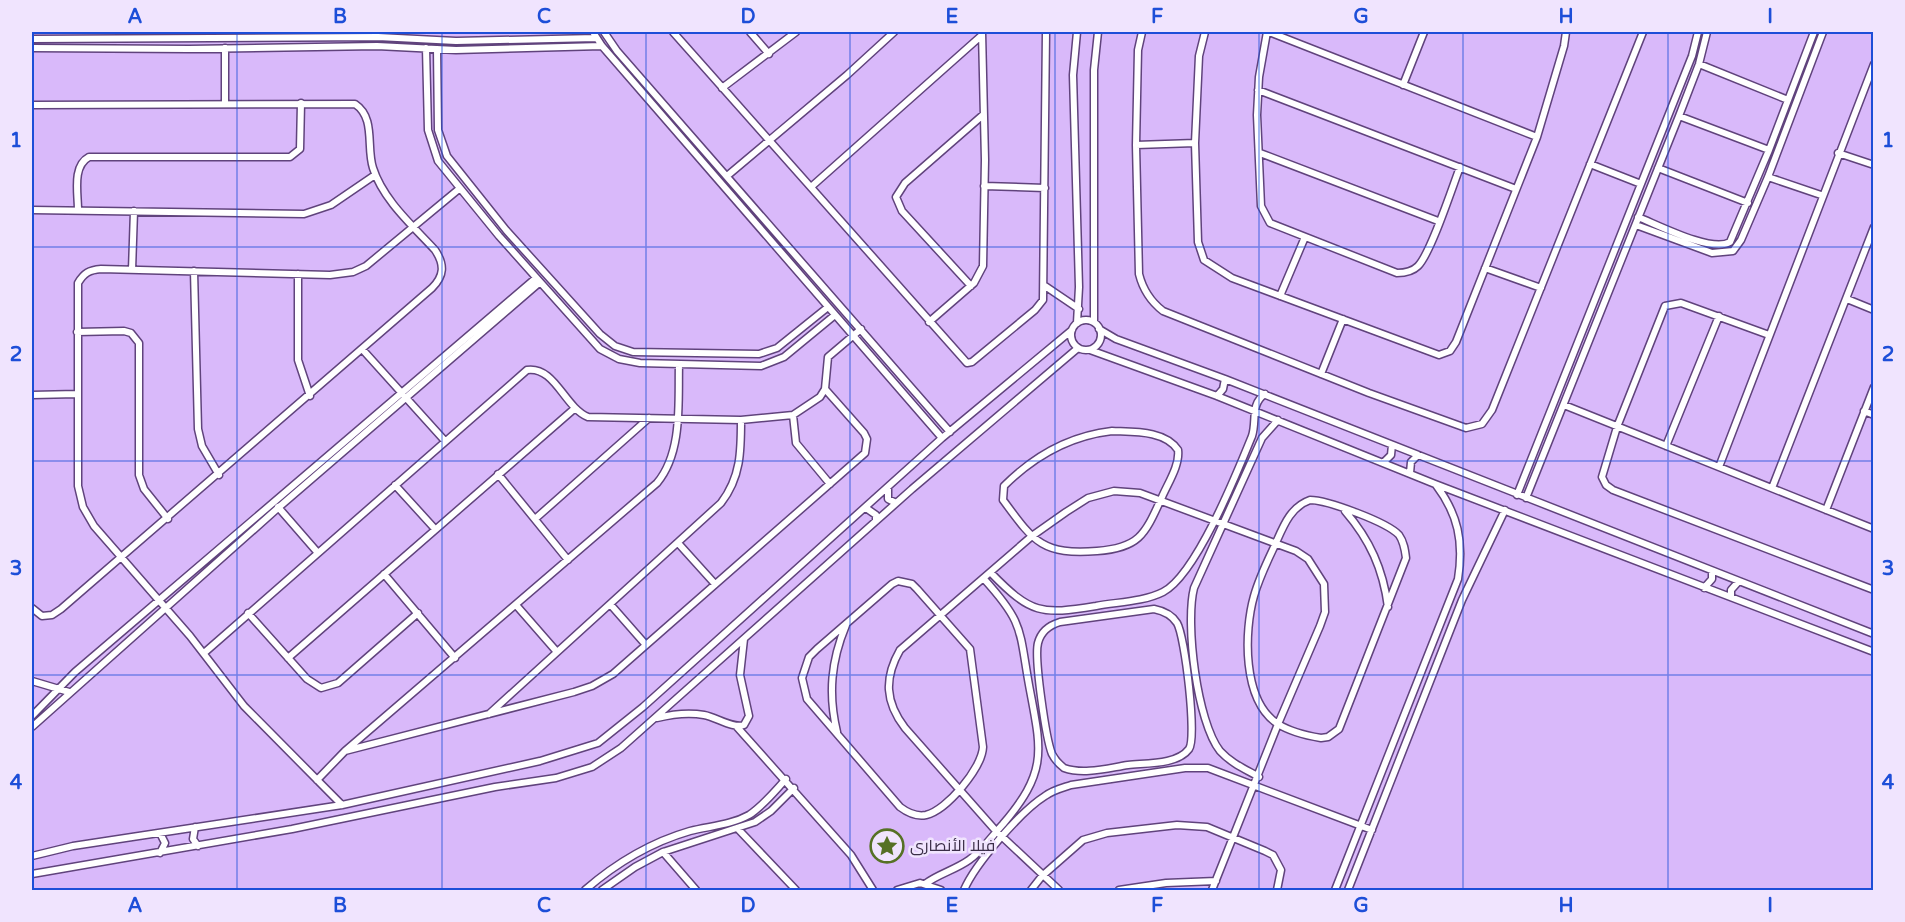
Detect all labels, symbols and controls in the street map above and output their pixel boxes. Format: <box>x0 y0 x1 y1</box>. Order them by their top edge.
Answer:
text: A <box>128 5 143 29</box>
text: B <box>333 5 347 29</box>
text: C <box>537 5 551 29</box>
text: D <box>740 5 756 29</box>
text: E <box>946 5 959 29</box>
text: F <box>1151 5 1163 29</box>
text: G <box>1353 5 1369 29</box>
text: H <box>1558 5 1574 29</box>
text: I <box>1767 5 1773 29</box>
text: 1 <box>10 129 22 153</box>
text: 1 <box>1882 129 1894 153</box>
text: 2 <box>10 343 22 367</box>
text: 2 <box>1882 343 1894 367</box>
text: 3 <box>10 557 22 581</box>
text: 3 <box>1882 557 1894 581</box>
text: 4 <box>10 771 23 795</box>
text: 4 <box>1882 771 1895 795</box>
place icon: فيلا الأنصارى <box>869 828 905 864</box>
place label: فيلا الأنصارى <box>910 836 995 856</box>
text: A <box>128 894 143 918</box>
text: B <box>333 894 347 918</box>
text: C <box>537 894 551 918</box>
text: D <box>740 894 756 918</box>
text: E <box>946 894 959 918</box>
text: F <box>1151 894 1163 918</box>
text: G <box>1353 894 1369 918</box>
text: H <box>1558 894 1574 918</box>
text: I <box>1767 894 1773 918</box>

